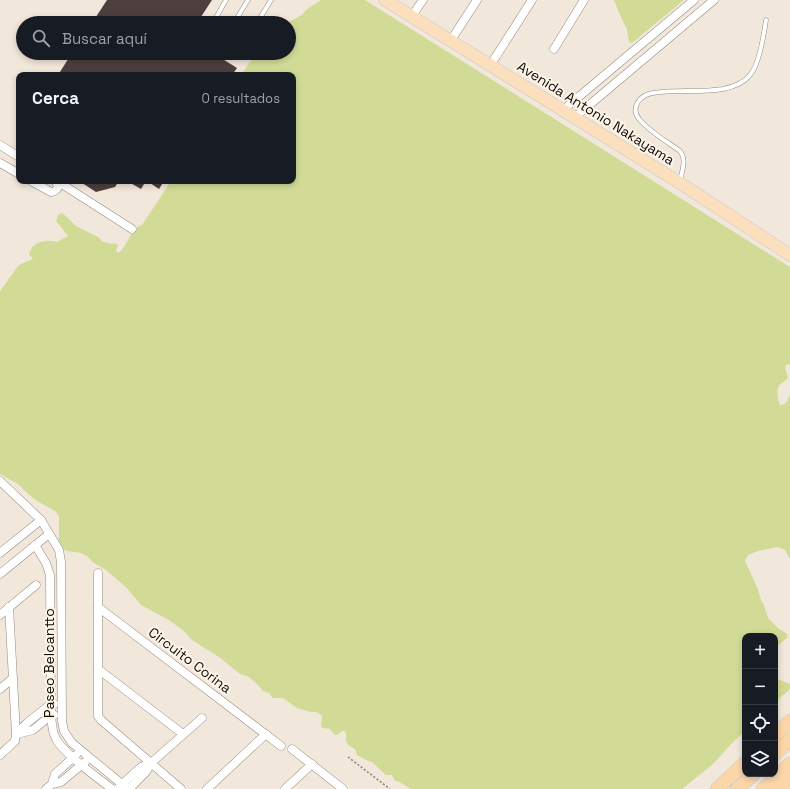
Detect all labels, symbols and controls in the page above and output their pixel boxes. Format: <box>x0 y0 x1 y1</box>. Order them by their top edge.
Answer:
search box <box>16 16 296 60</box>
icon: search <box>30 27 52 49</box>
text: Buscar aquí <box>62 29 147 48</box>
street label: Avenida Antonio Nakayama <box>514 57 678 169</box>
text: Cerca <box>32 87 79 109</box>
text: 0 resultados <box>201 90 280 107</box>
street label: Paseo Belcantto <box>40 608 58 718</box>
street label: Circuito Corina <box>145 623 235 697</box>
map controls <box>742 633 778 777</box>
button: + <box>742 633 778 669</box>
button: − <box>742 669 778 705</box>
button: locate <box>742 705 778 741</box>
button: layers <box>742 741 778 777</box>

